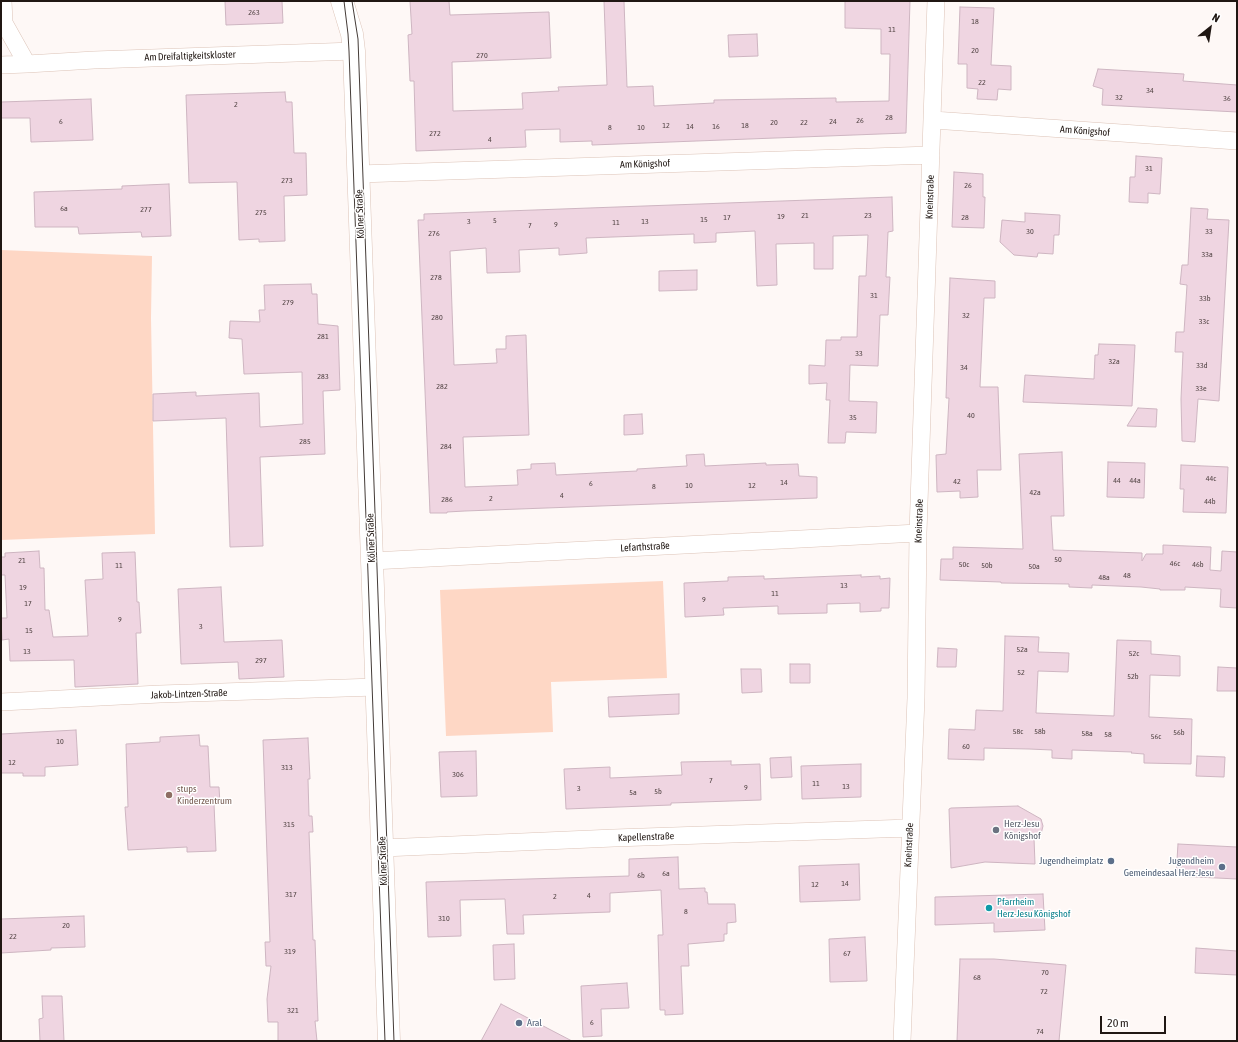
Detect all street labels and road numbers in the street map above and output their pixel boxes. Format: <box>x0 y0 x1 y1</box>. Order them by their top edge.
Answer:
street label: Am Dreifaltigkeitskloster <box>144 48 236 64</box>
street label: Am Königshof <box>1060 123 1110 139</box>
street label: Am Königshof <box>620 157 670 171</box>
street label: Kneinstraße <box>923 175 937 219</box>
street label: Kölner Straße <box>353 189 367 239</box>
street label: Kneinstraße <box>912 499 926 543</box>
street label: Kölner Straße <box>364 513 378 563</box>
street label: Lefarthstraße <box>620 540 670 554</box>
street label: Jakob-Lintzen-Straße <box>150 687 228 701</box>
street label: Kneinstraße <box>902 822 916 868</box>
street label: Kapellenstraße <box>618 830 674 844</box>
street label: Kölner Straße <box>376 836 390 886</box>

